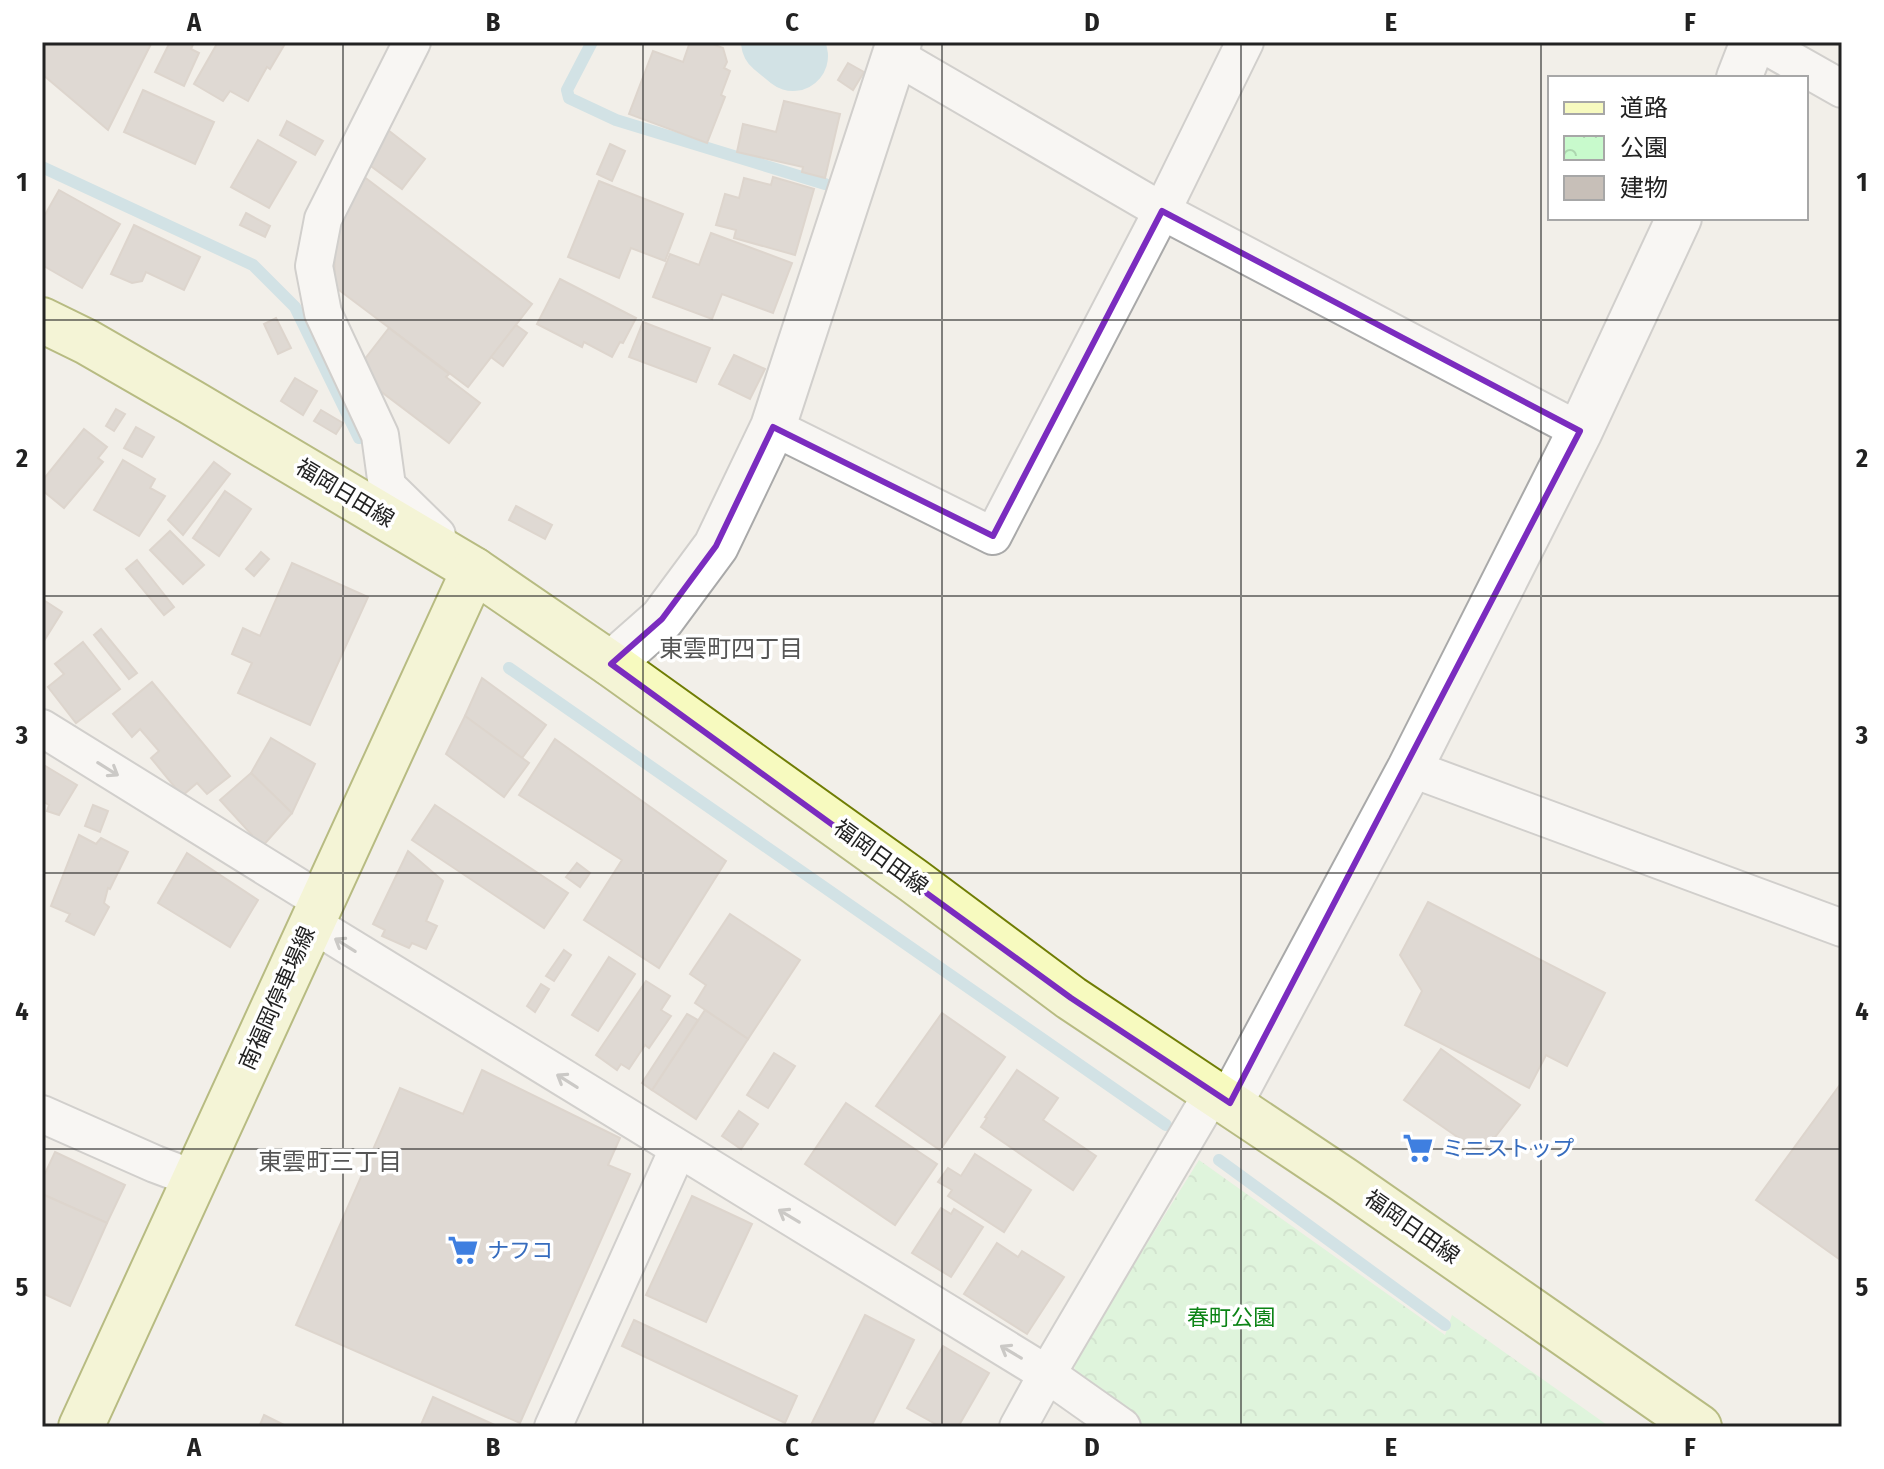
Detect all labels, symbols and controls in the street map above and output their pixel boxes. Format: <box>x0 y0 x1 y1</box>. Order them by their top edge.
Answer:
text: A <box>186 7 202 38</box>
text: B <box>486 7 501 38</box>
text: C <box>785 7 799 38</box>
text: D <box>1084 7 1100 38</box>
text: E <box>1385 7 1397 38</box>
text: F <box>1684 7 1696 38</box>
legend <box>1548 76 1808 220</box>
text: 道路 <box>1620 94 1668 122</box>
text: 公園 <box>1620 134 1668 162</box>
text: 1 <box>17 167 28 198</box>
text: 1 <box>1857 167 1868 198</box>
text: 建物 <box>1620 174 1668 202</box>
text: 2 <box>15 443 28 474</box>
text: 2 <box>1855 443 1868 474</box>
street label: 福岡日田線 <box>291 453 399 533</box>
district label: 東雲町四丁目 <box>659 635 803 663</box>
text: 3 <box>15 720 28 751</box>
text: 3 <box>1855 720 1868 751</box>
one-way arrow <box>96 762 119 778</box>
street label: 福岡日田線 <box>829 814 933 900</box>
street label: 南福岡停車場線 <box>233 922 321 1074</box>
one-way arrow <box>335 936 357 953</box>
text: 4 <box>15 996 29 1027</box>
text: 4 <box>1855 996 1869 1027</box>
one-way arrow <box>556 1072 579 1088</box>
supermarket icon: ミニストップ <box>1401 1131 1435 1165</box>
place label: ミニストップ <box>1442 1135 1574 1162</box>
district label: 東雲町三丁目 <box>258 1148 402 1176</box>
street label: 福岡日田線 <box>1359 1184 1465 1270</box>
one-way arrow <box>778 1208 801 1224</box>
supermarket icon: ナフコ <box>446 1233 480 1267</box>
place label: ナフコ <box>487 1237 553 1264</box>
text: 5 <box>16 1272 29 1303</box>
text: 5 <box>1856 1272 1869 1303</box>
park label: 春町公園 <box>1187 1304 1275 1331</box>
one-way arrow <box>1000 1344 1023 1360</box>
text: A <box>186 1432 202 1463</box>
text: B <box>486 1432 501 1463</box>
text: C <box>785 1432 799 1463</box>
text: D <box>1084 1432 1100 1463</box>
text: E <box>1385 1432 1397 1463</box>
text: F <box>1684 1432 1696 1463</box>

